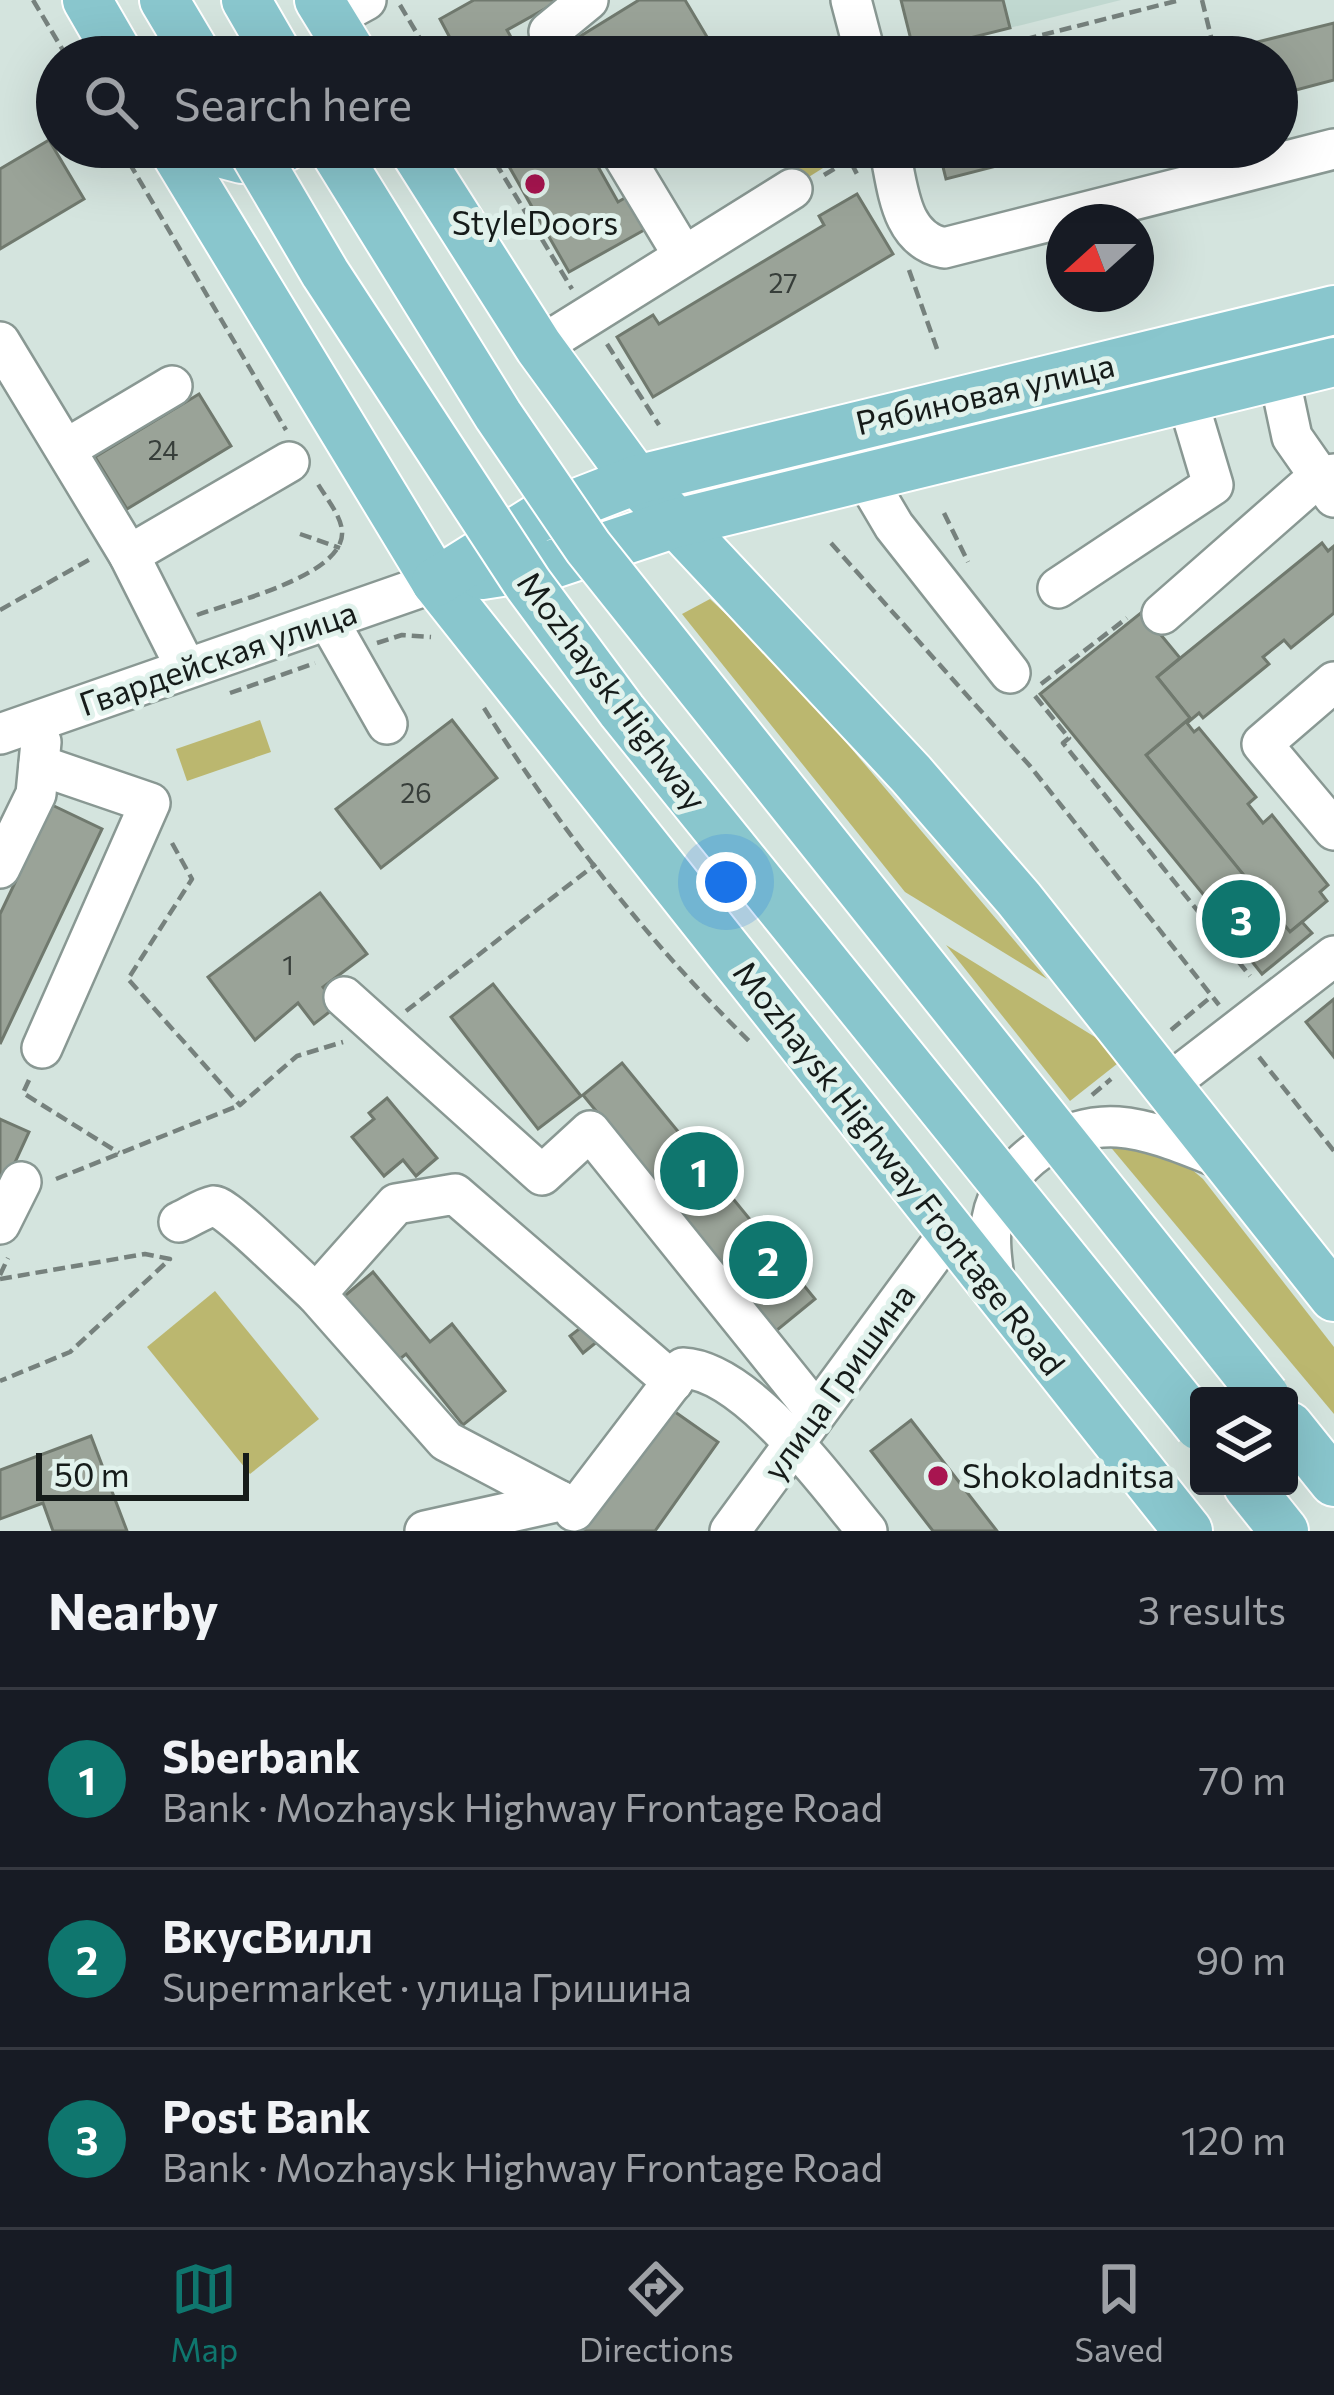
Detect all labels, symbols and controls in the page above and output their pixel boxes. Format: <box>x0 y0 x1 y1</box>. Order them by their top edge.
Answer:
search box <box>36 36 1298 168</box>
icon: search <box>78 69 144 135</box>
text: Search here <box>174 75 412 130</box>
marker: StyleDoors <box>522 171 548 197</box>
place label: StyleDoors <box>452 201 618 242</box>
north arrow <box>1046 204 1154 312</box>
house number: 27 <box>768 266 798 299</box>
street label: Рябиновая улица <box>851 343 1118 442</box>
house number: 24 <box>148 433 178 466</box>
street label: Mozhaysk Highway <box>510 562 717 818</box>
street label: Гвардейская улица <box>74 590 362 723</box>
house number: 26 <box>400 776 432 809</box>
your location <box>696 852 756 912</box>
pin: 3 <box>1202 874 1280 964</box>
house number: 1 <box>282 948 294 981</box>
street label: Mozhaysk Highway Frontage Road <box>726 952 1075 1382</box>
pin: 1 <box>660 1126 738 1216</box>
pin: 2 <box>729 1215 807 1305</box>
street label: улица Гришина <box>753 1275 923 1487</box>
map controls <box>1190 1387 1298 1495</box>
button: layers <box>1190 1387 1298 1495</box>
scale bar <box>36 1447 249 1500</box>
text: 50 m <box>54 1453 130 1494</box>
place label: Shokoladnitsa <box>962 1454 1175 1495</box>
marker: Shokoladnitsa <box>925 1463 951 1489</box>
text: Nearby <box>48 1578 218 1641</box>
text: 3 results <box>1138 1585 1286 1633</box>
text: Sberbank <box>162 1727 360 1782</box>
text: 1 <box>78 1755 96 1803</box>
text: 70 m <box>1199 1755 1286 1803</box>
text: Bank · Mozhaysk Highway Frontage Road <box>162 1782 883 1830</box>
text: ВкусВилл <box>162 1907 373 1962</box>
text: 2 <box>76 1935 98 1983</box>
text: 90 m <box>1195 1935 1286 1983</box>
text: Supermarket · улица Гришина <box>162 1962 692 2010</box>
text: Post Bank <box>162 2087 371 2142</box>
text: 3 <box>76 2115 98 2163</box>
text: 120 m <box>1181 2115 1286 2163</box>
text: Bank · Mozhaysk Highway Frontage Road <box>162 2142 883 2190</box>
tab: Map <box>170 2256 238 2369</box>
tab: Directions <box>579 2256 734 2369</box>
tab: Saved <box>1075 2256 1164 2369</box>

